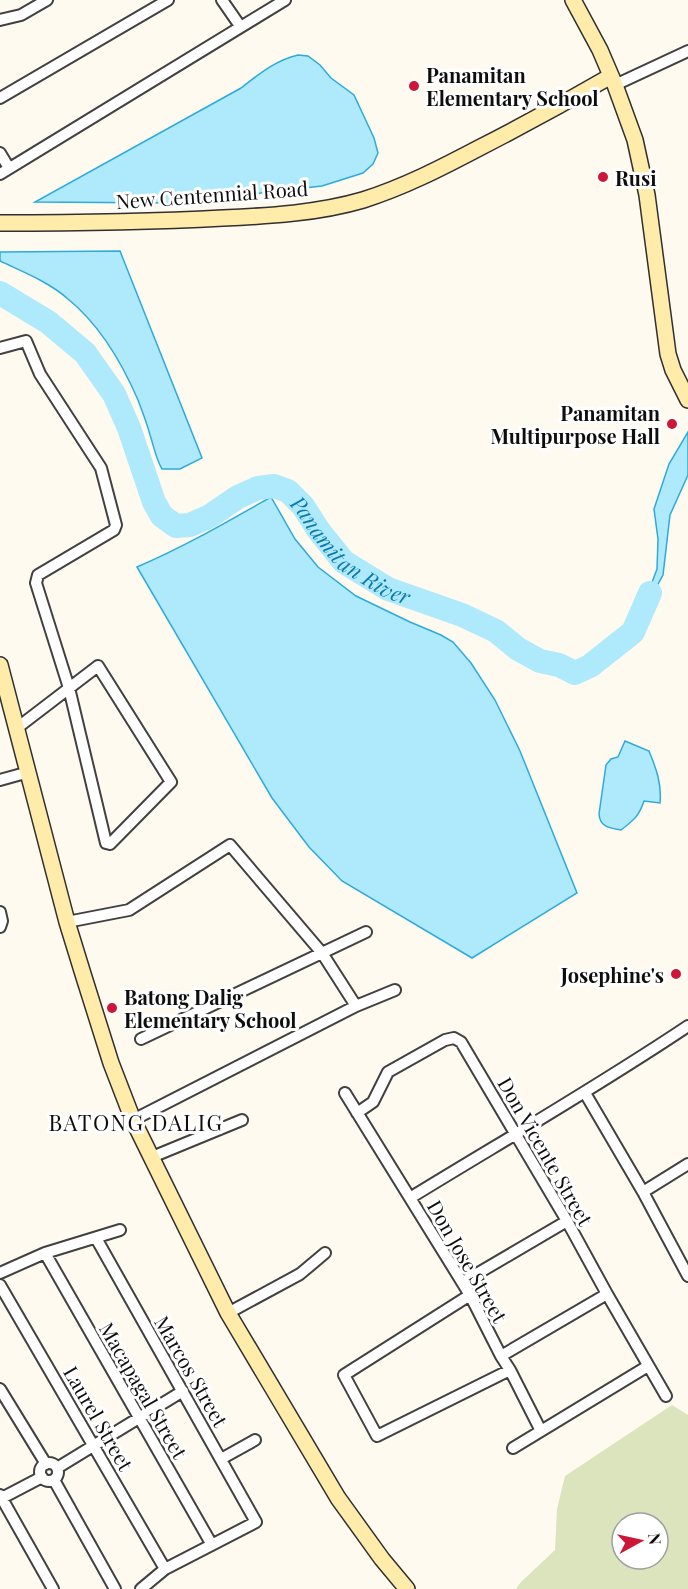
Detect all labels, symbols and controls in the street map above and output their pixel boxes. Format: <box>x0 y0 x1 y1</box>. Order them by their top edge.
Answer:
place label: Panamitan Elementary School <box>426 61 599 111</box>
marker: Panamitan Elementary School <box>407 79 421 93</box>
place label: Rusi <box>615 164 657 191</box>
marker: Rusi <box>596 170 610 184</box>
street label: New Centennial Road <box>115 174 309 214</box>
place label: Panamitan Multipurpose Hall <box>490 399 661 449</box>
marker: Panamitan Multipurpose Hall <box>665 417 679 431</box>
water label: Panamitan River <box>285 488 415 610</box>
place label: Josephine's <box>560 961 664 988</box>
marker: Josephine's <box>669 967 683 981</box>
place label: Batong Dalig Elementary School <box>124 983 297 1033</box>
marker: Batong Dalig Elementary School <box>105 1001 119 1015</box>
street label: Don Vicente Street <box>493 1072 600 1231</box>
district label: BATONG DALIG <box>49 1107 223 1137</box>
street label: Don Jose Street <box>422 1195 514 1328</box>
street label: Marcos Street <box>149 1311 235 1432</box>
street label: Macapagal Street <box>94 1317 194 1464</box>
street label: Laurel Street <box>58 1361 140 1476</box>
north arrow <box>610 1511 670 1571</box>
text: N <box>644 1532 667 1546</box>

